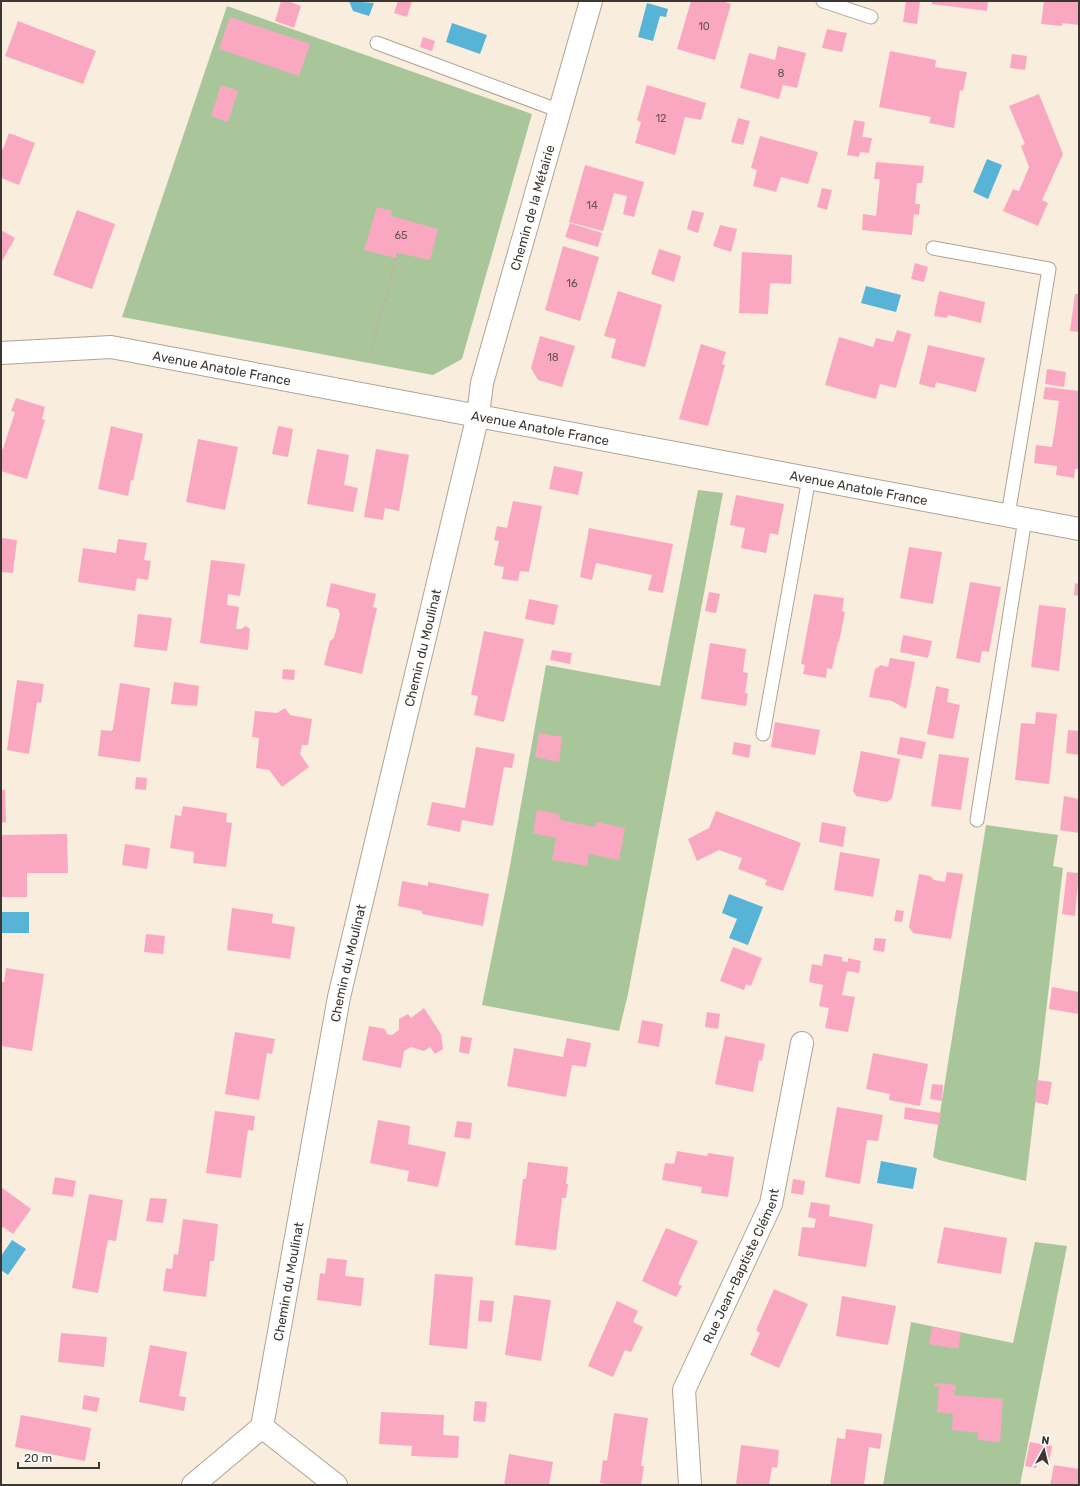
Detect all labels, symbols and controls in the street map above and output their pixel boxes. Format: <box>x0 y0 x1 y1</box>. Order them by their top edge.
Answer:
house number: 10 <box>698 20 710 33</box>
house number: 8 <box>778 67 785 80</box>
house number: 12 <box>655 112 667 125</box>
street label: Chemin de la Métairie <box>507 143 557 272</box>
house number: 14 <box>586 199 598 212</box>
house number: 65 <box>394 229 408 242</box>
house number: 16 <box>566 277 578 290</box>
street label: Avenue Anatole France <box>152 348 292 388</box>
house number: 18 <box>547 351 559 364</box>
street label: Avenue Anatole France <box>470 407 611 448</box>
street label: Avenue Anatole France <box>788 467 929 508</box>
street label: Chemin du Moulinat <box>401 587 444 708</box>
street label: Chemin du Moulinat <box>327 903 368 1023</box>
street label: Rue Jean-Baptiste Clément <box>699 1187 781 1346</box>
street label: Chemin du Moulinat <box>270 1221 306 1342</box>
north arrow <box>1024 1430 1064 1470</box>
text: N <box>1040 1434 1050 1448</box>
scale bar <box>18 1444 99 1470</box>
text: 20 m <box>24 1451 52 1465</box>

